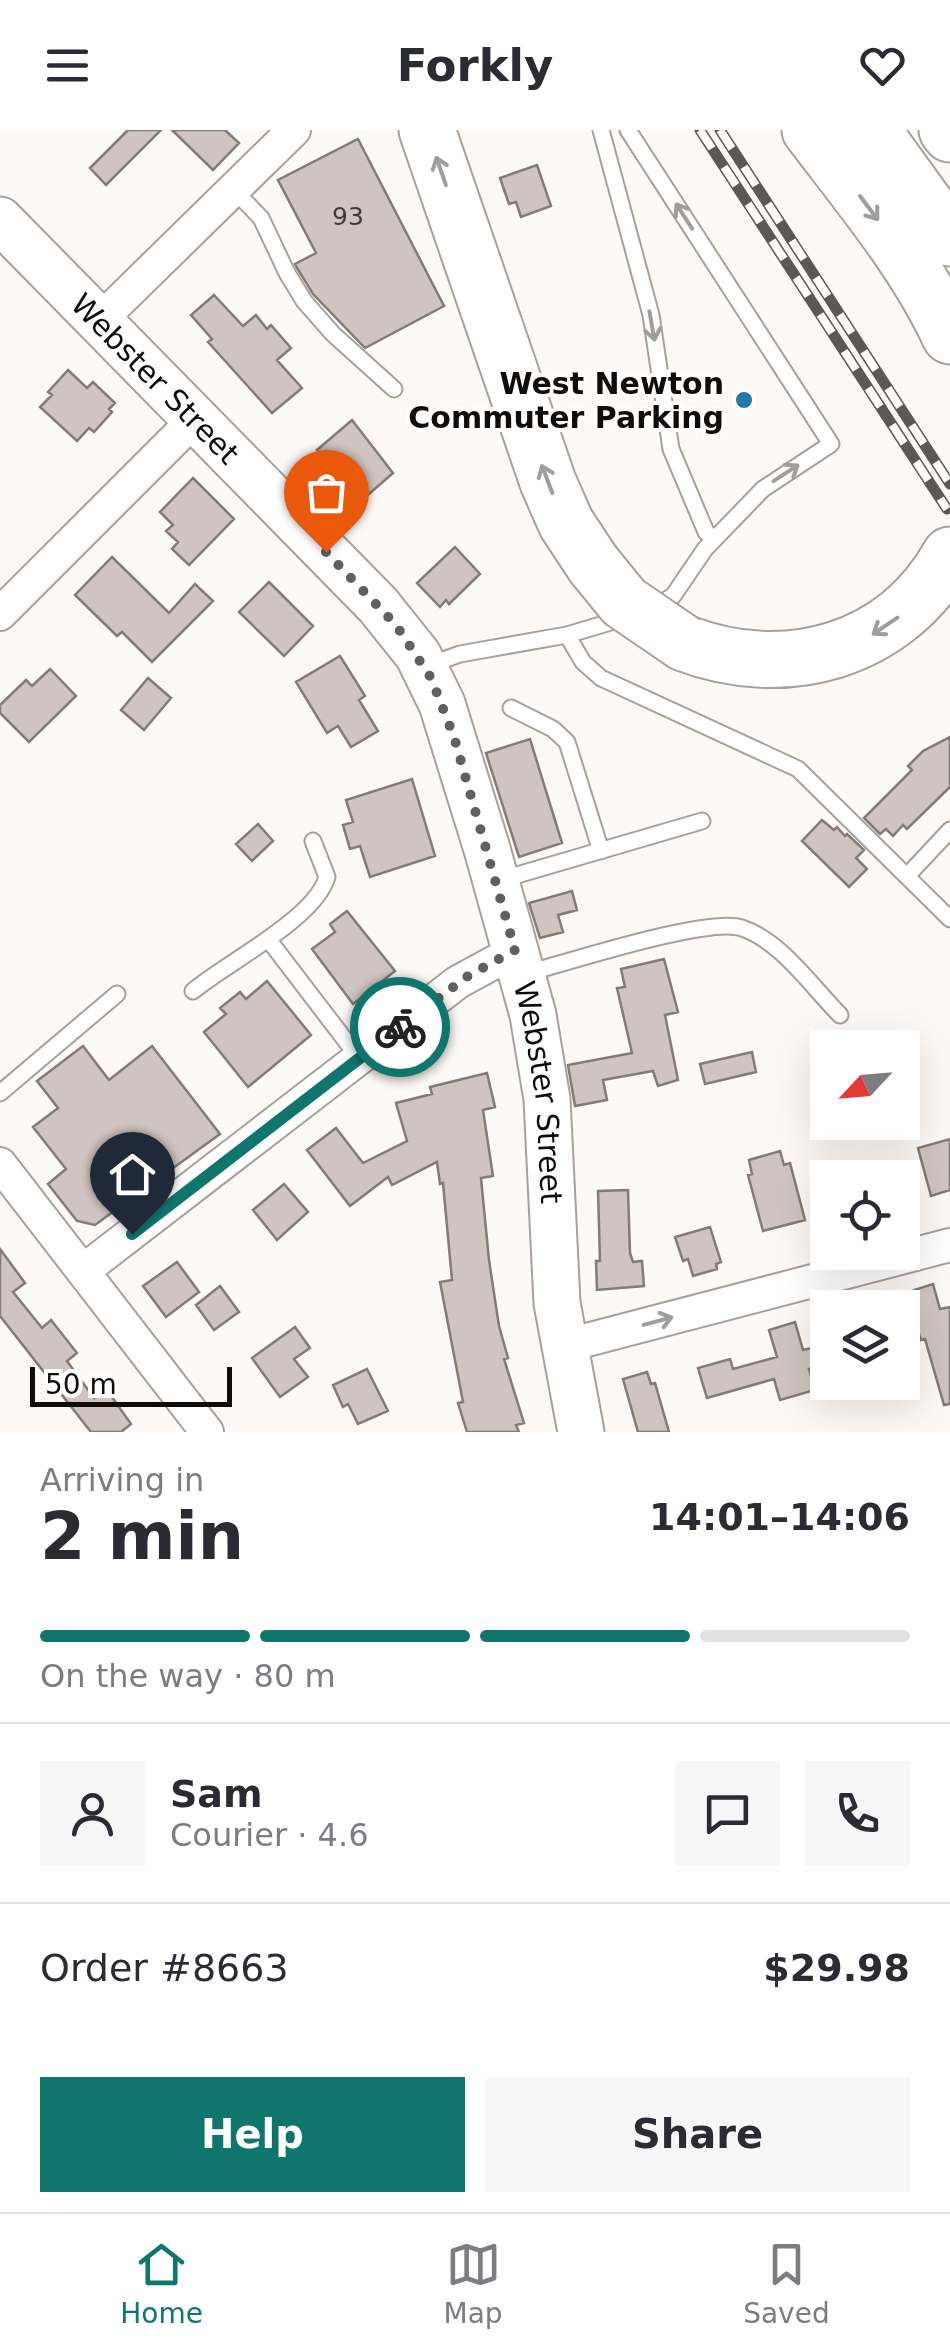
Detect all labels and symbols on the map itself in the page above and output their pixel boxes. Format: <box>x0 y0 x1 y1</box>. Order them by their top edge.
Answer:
one-way arrow <box>431 157 449 188</box>
one-way arrow <box>858 194 879 221</box>
house number: 93 <box>332 202 364 231</box>
one-way arrow <box>673 202 694 231</box>
street label: Webster Street <box>64 286 247 471</box>
one-way arrow <box>643 309 662 342</box>
place label: West Newton Commuter Parking <box>408 366 724 435</box>
marker: West Newton Commuter Parking <box>733 389 755 411</box>
pin <box>284 450 369 553</box>
one-way arrow <box>771 462 799 483</box>
one-way arrow <box>537 464 555 495</box>
one-way arrow <box>871 615 899 636</box>
courier <box>350 977 450 1077</box>
street label: Webster Street <box>507 977 570 1205</box>
north arrow <box>810 1030 920 1140</box>
pin <box>90 1132 175 1235</box>
one-way arrow <box>642 1311 673 1330</box>
scale bar <box>30 1362 232 1406</box>

